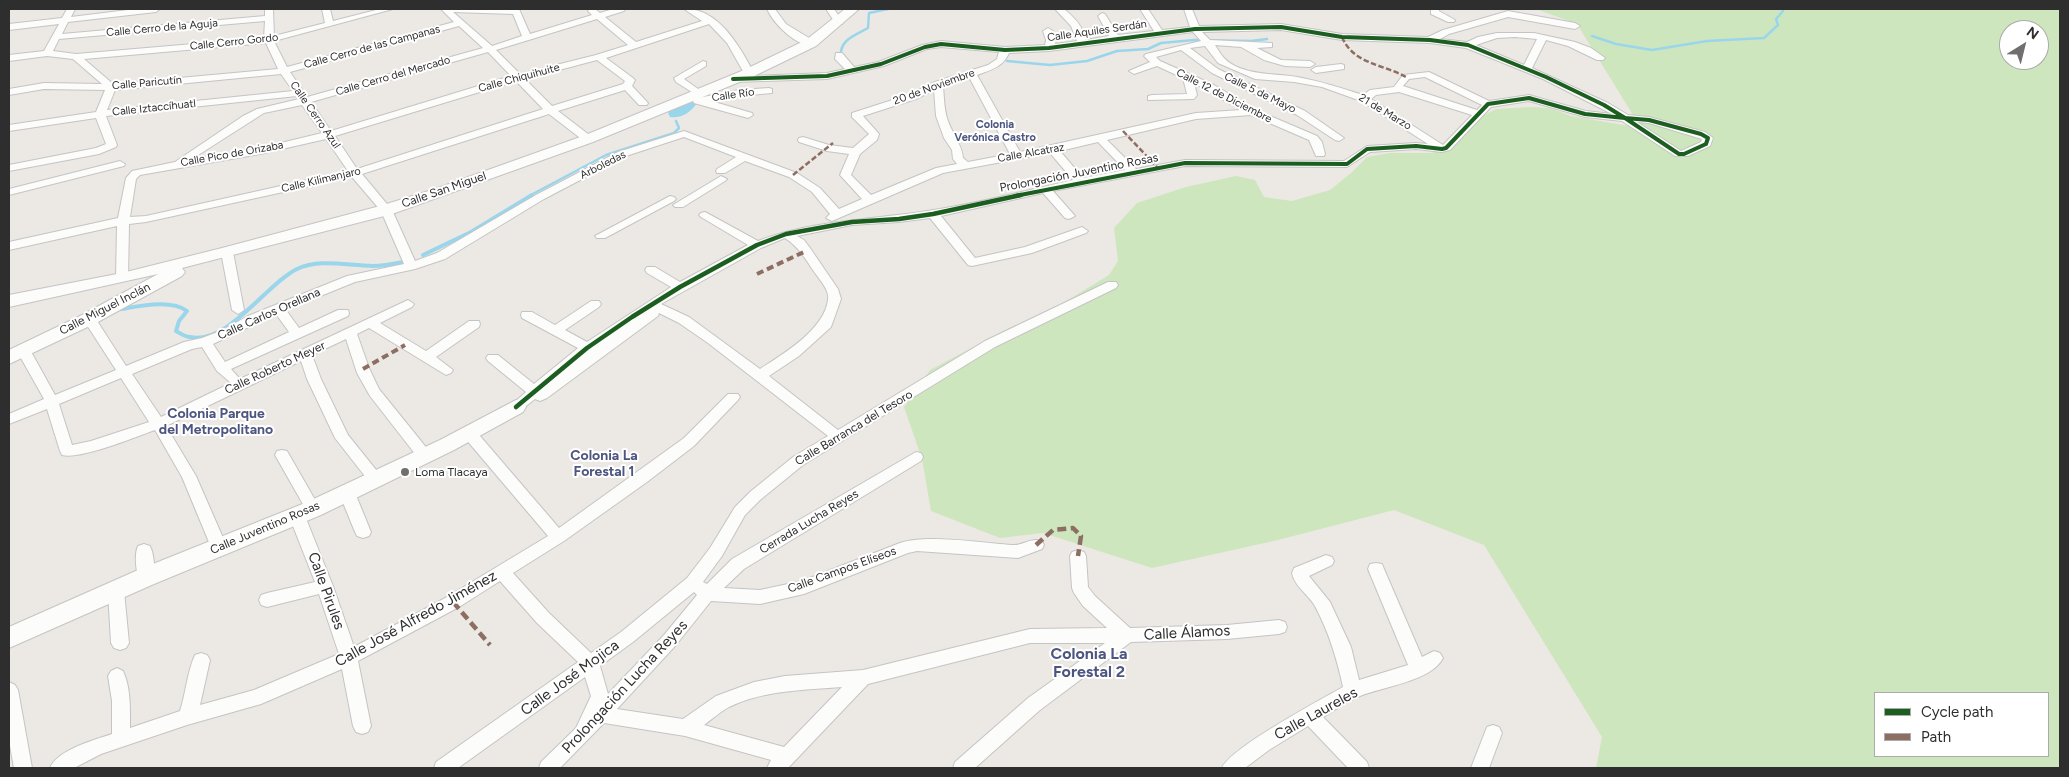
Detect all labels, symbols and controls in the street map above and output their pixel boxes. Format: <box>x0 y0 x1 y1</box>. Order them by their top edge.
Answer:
street label: Calle Cerro de la Aguja <box>106 17 218 39</box>
street label: Calle Aquiles Serdán <box>1046 17 1148 45</box>
north arrow <box>1999 20 2049 70</box>
street label: Calle Cerro de las Campanas <box>302 22 442 72</box>
text: N <box>2023 23 2042 43</box>
street label: Calle Cerro Gordo <box>189 31 279 53</box>
street label: Calle Cerro del Mercado <box>334 53 452 99</box>
street label: Calle Chiquihuite <box>477 61 561 95</box>
street label: 20 de Noviembre <box>892 66 976 108</box>
street label: Calle 12 de Diciembre <box>1174 66 1274 126</box>
street label: Calle 5 de Mayo <box>1222 70 1298 116</box>
street label: Calle Paricutín <box>111 73 183 93</box>
street label: Calle Cerro Azul <box>287 79 343 151</box>
street label: Calle Río <box>711 85 755 105</box>
street label: 21 de Marzo <box>1356 91 1414 133</box>
street label: Calle Iztaccíhuatl <box>111 97 197 119</box>
district label: Colonia Verónica Castro <box>954 118 1036 144</box>
street label: Calle Pico de Orizaba <box>180 138 284 170</box>
street label: Calle Alcatraz <box>997 141 1065 165</box>
street label: Arboledas <box>578 148 628 182</box>
street label: Prolongación Juventino Rosas <box>999 151 1159 195</box>
street label: Calle Kilimanjaro <box>280 164 362 196</box>
street label: Calle San Miguel <box>400 169 488 211</box>
street label: Calle Miguel Inclán <box>57 280 153 338</box>
street label: Calle Carlos Orellana <box>216 285 322 343</box>
street label: Calle Roberto Meyer <box>222 338 328 398</box>
street label: Calle Barranca del Tesoro <box>793 387 915 469</box>
district label: Colonia Parque del Metropolitano <box>159 406 273 438</box>
district label: Colonia La Forestal 1 <box>570 448 638 481</box>
place label: Loma Tlacaya <box>415 465 488 479</box>
marker: Loma Tlacaya <box>399 466 411 478</box>
street label: Cerrada Lucha Reyes <box>757 487 861 557</box>
street label: Calle Juventino Rosas <box>208 498 322 558</box>
street label: Calle Campos Elíseos <box>786 544 898 596</box>
street label: Calle Pirules <box>304 550 348 632</box>
street label: Calle José Alfredo Jiménez <box>332 567 500 671</box>
street label: Prolongación Lucha Reyes <box>558 617 692 757</box>
street label: Calle Álamos <box>1143 622 1231 644</box>
street label: Calle José Mojica <box>517 636 623 720</box>
district label: Colonia La Forestal 2 <box>1051 644 1127 682</box>
street label: Calle Laureles <box>1271 684 1361 744</box>
legend <box>1874 692 2049 757</box>
text: Cycle path <box>1921 703 1993 721</box>
text: Path <box>1921 728 1951 746</box>

